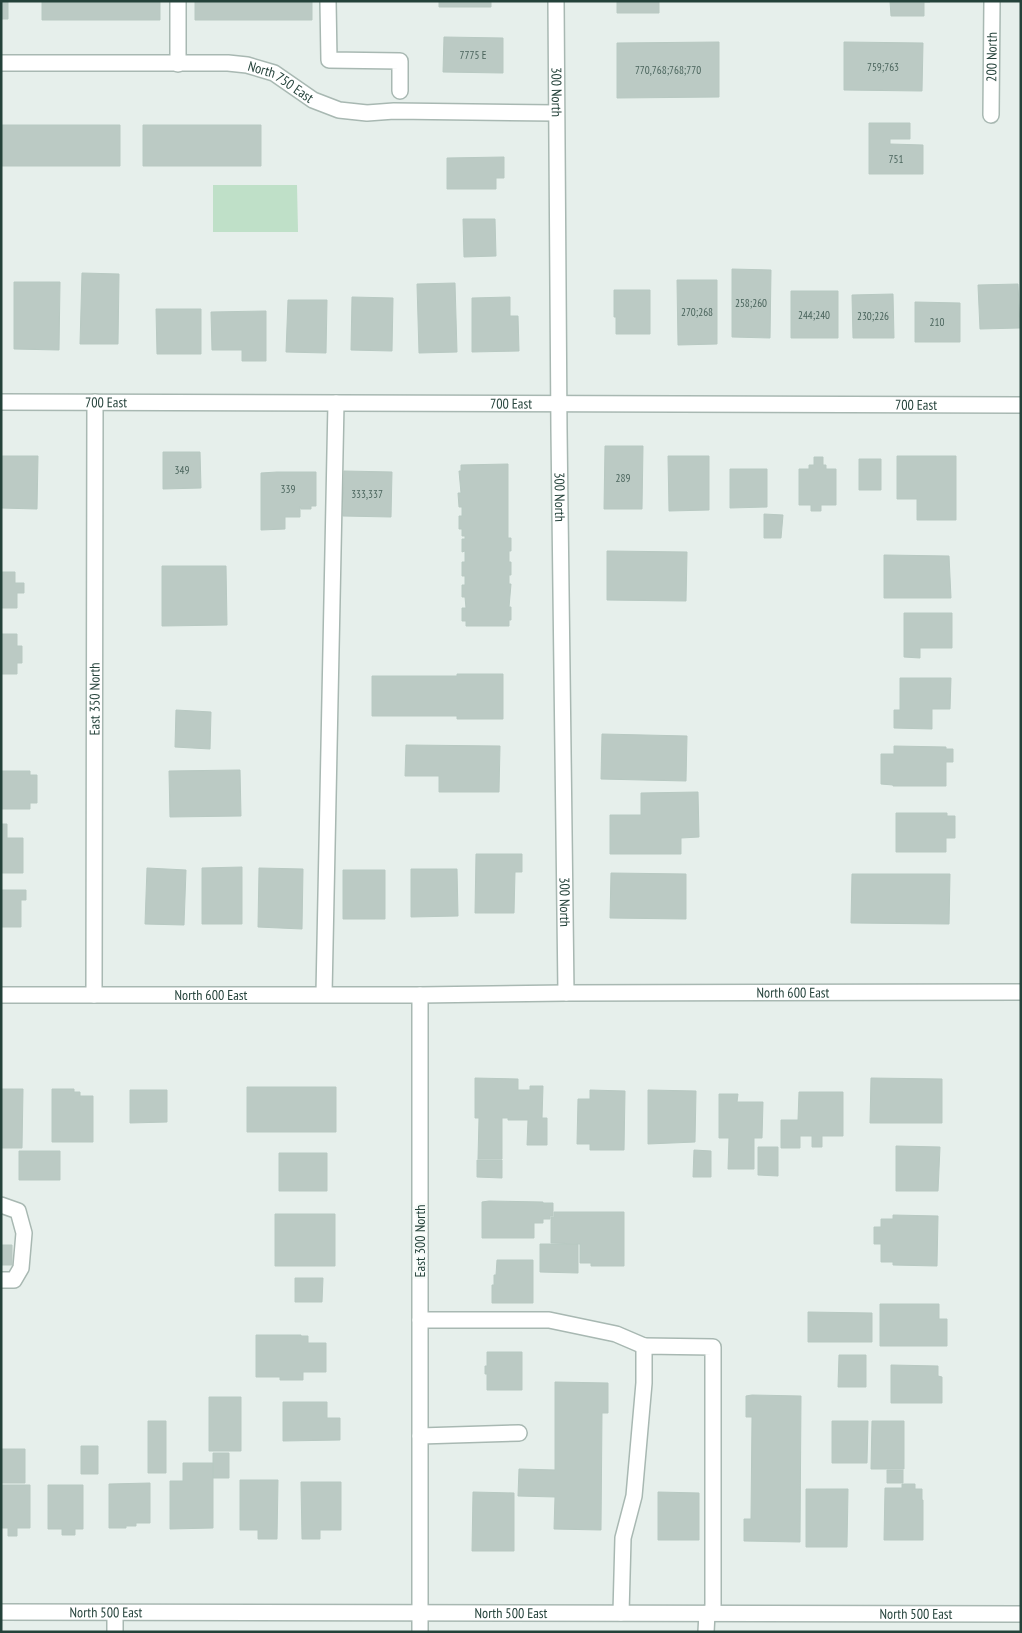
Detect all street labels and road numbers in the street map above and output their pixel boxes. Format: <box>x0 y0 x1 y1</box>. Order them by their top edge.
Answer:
street label: 200 North <box>982 32 1001 82</box>
street label: North 750 East <box>246 57 317 107</box>
street label: 300 North <box>547 67 566 117</box>
street label: 700 East <box>85 393 127 411</box>
street label: 700 East <box>490 394 532 413</box>
street label: 700 East <box>895 396 937 414</box>
street label: 300 North <box>551 472 569 522</box>
street label: East 350 North <box>85 663 104 735</box>
street label: 300 North <box>556 877 574 927</box>
street label: North 600 East <box>757 983 830 1002</box>
street label: North 600 East <box>175 986 248 1004</box>
street label: East 300 North <box>411 1205 429 1277</box>
street label: North 500 East <box>70 1603 143 1621</box>
street label: North 500 East <box>475 1604 548 1622</box>
street label: North 500 East <box>880 1605 953 1623</box>

